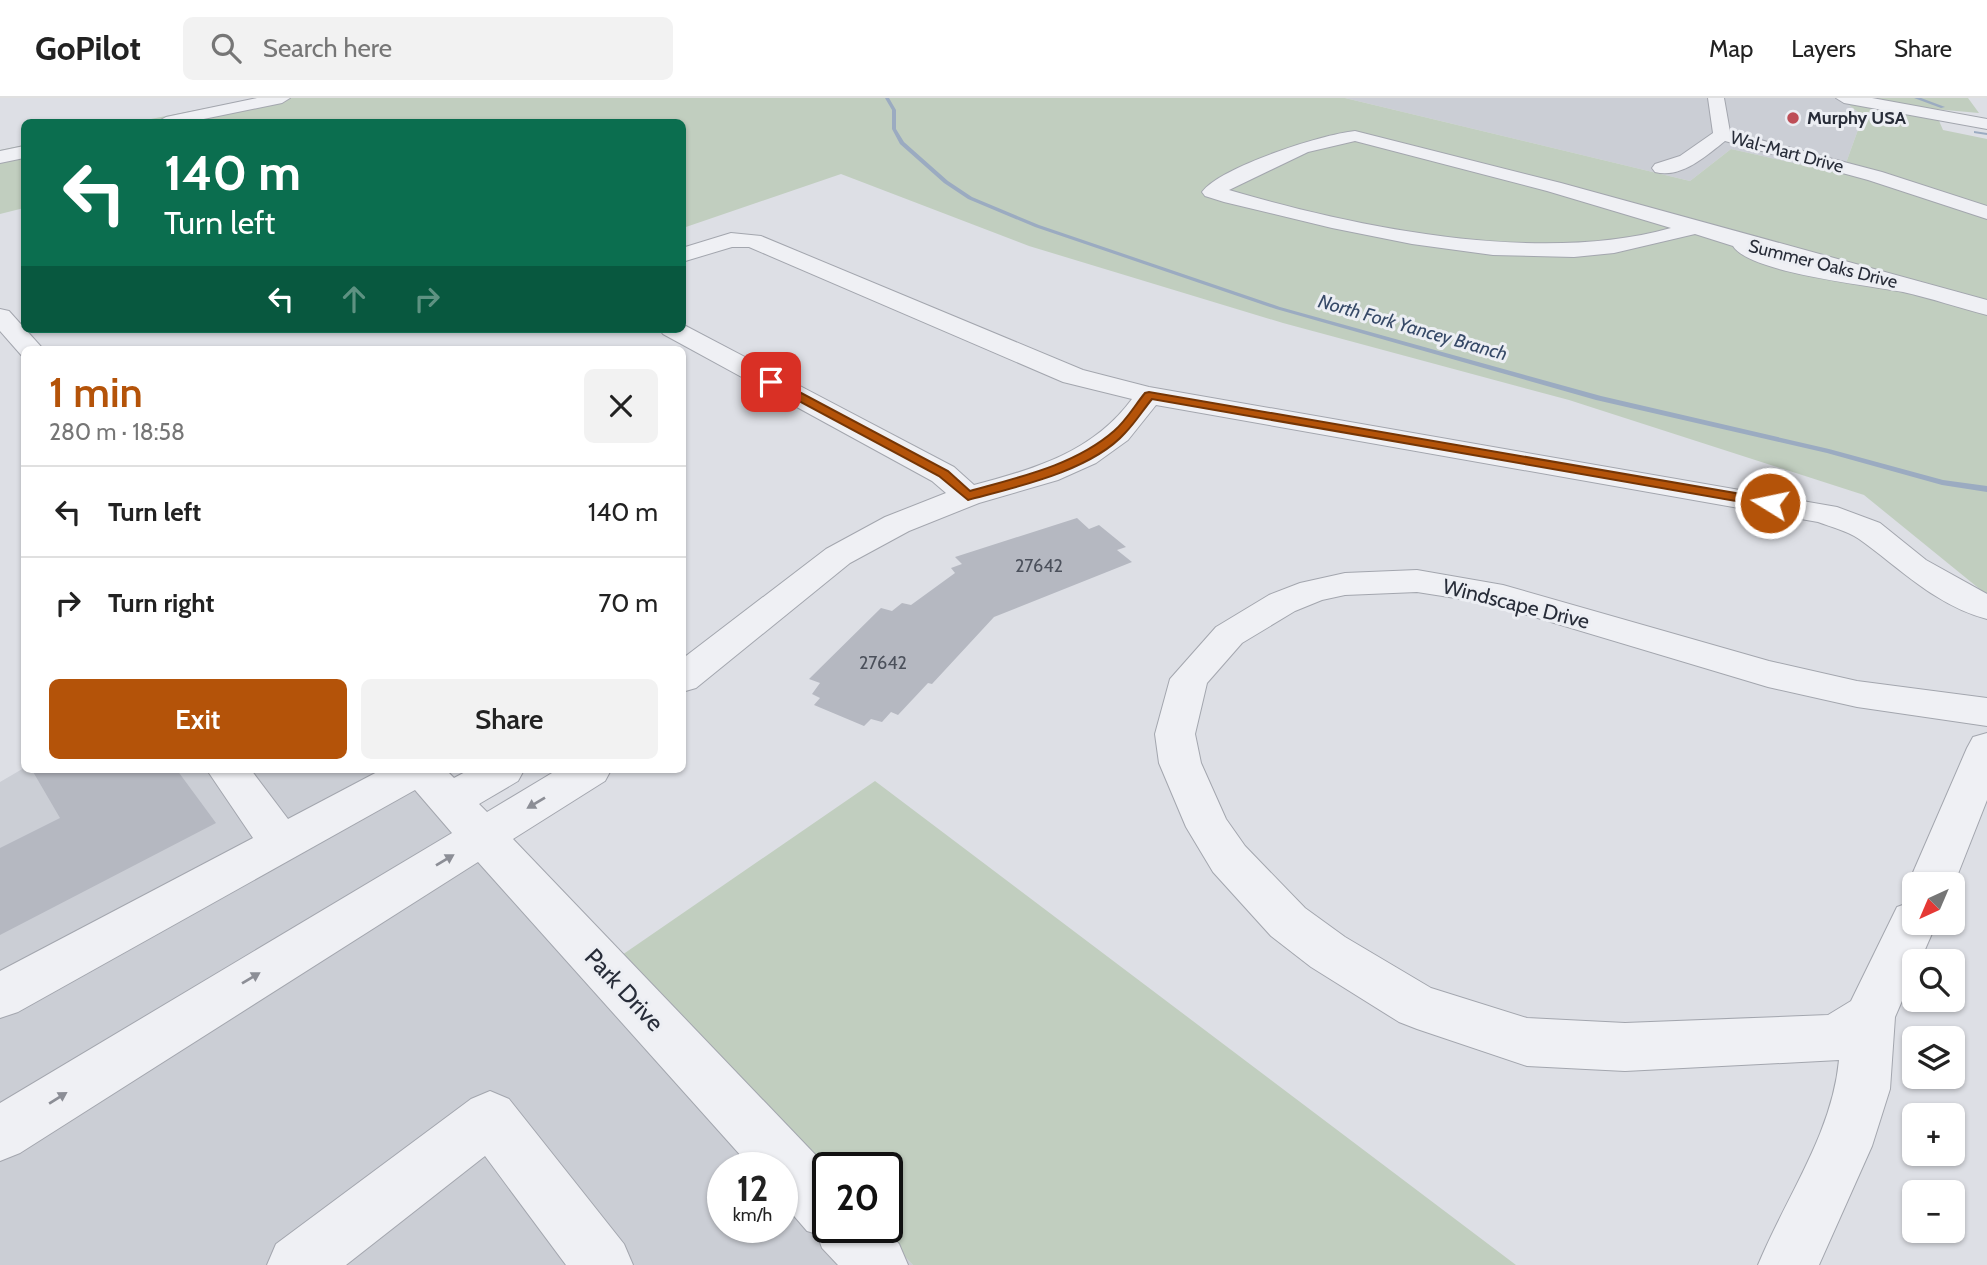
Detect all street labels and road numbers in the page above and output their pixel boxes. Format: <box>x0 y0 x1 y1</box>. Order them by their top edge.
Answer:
street label: Wal-Mart Drive <box>1728 126 1846 178</box>
street label: Summer Oaks Drive <box>1746 235 1900 293</box>
street label: Windscape Drive <box>1440 573 1592 634</box>
street label: Park Drive <box>579 942 670 1037</box>

